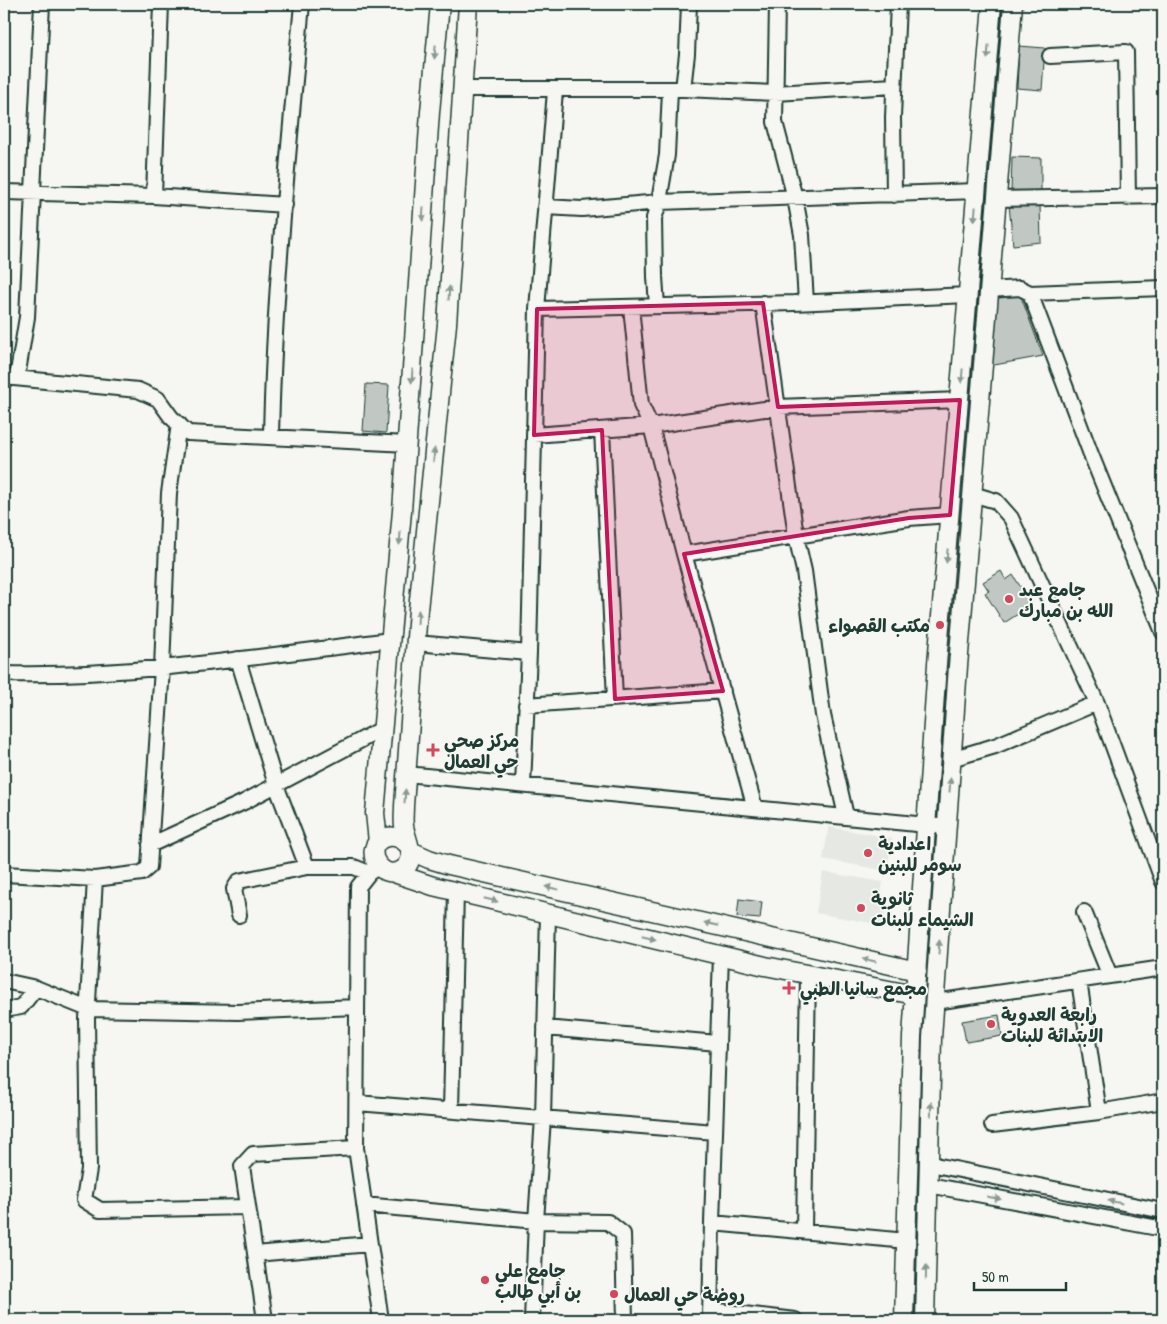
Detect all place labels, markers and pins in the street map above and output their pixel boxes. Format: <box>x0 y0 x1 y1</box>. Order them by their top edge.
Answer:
place label: جامع عبد الله بن مبارك <box>1019 577 1113 623</box>
marker: جامع عبد الله بن مبارك <box>1003 593 1015 605</box>
place label: مكتب القصواء <box>828 613 930 638</box>
marker: مكتب القصواء <box>934 619 946 631</box>
place label: مركز صحي حي العمال <box>444 728 519 778</box>
marker: مركز صحي حي العمال <box>426 743 440 757</box>
place label: اعدادية سومر للبنين <box>878 831 962 877</box>
marker: اعدادية سومر للبنين <box>862 847 874 859</box>
place label: ثانوية الشيماء للبنات <box>871 886 974 932</box>
marker: ثانوية الشيماء للبنات <box>855 902 867 914</box>
place label: مجمع سانيا الطبي <box>800 976 927 1005</box>
marker: مجمع سانيا الطبي <box>782 981 796 995</box>
place label: رابعة العدوية الابتدائة للبنات <box>1001 1002 1103 1048</box>
marker: رابعة العدوية الابتدائة للبنات <box>985 1018 997 1030</box>
place label: جامع علي بن أبي طالب <box>495 1258 581 1308</box>
marker: جامع علي بن أبي طالب <box>479 1274 491 1286</box>
place label: روضة حي العمال <box>624 1282 745 1311</box>
marker: روضة حي العمال <box>608 1288 620 1300</box>

